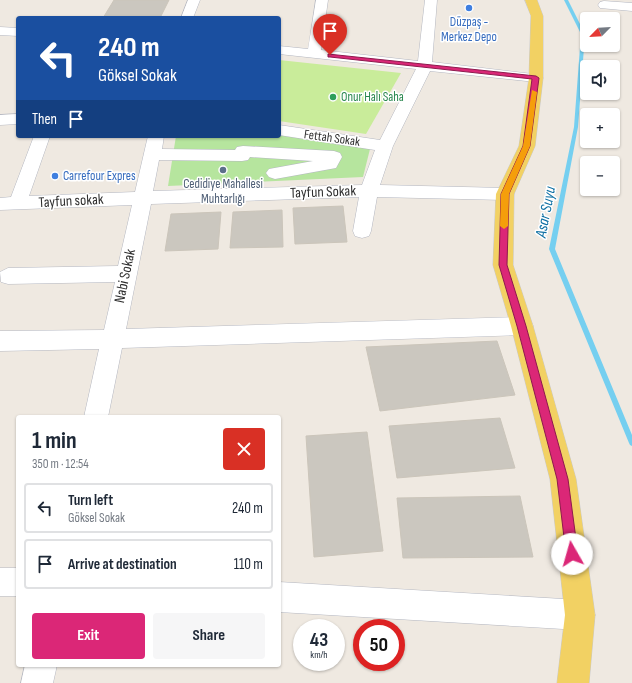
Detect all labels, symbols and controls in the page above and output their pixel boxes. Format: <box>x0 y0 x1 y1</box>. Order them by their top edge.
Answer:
marker: Düzpaş - Merkez Depo <box>464 3 474 13</box>
north arrow <box>580 12 620 52</box>
map controls <box>580 12 620 196</box>
pin <box>313 14 347 55</box>
place label: Düzpaş - Merkez Depo <box>441 14 497 45</box>
icon: arrive <box>319 20 341 42</box>
text: 240 m <box>98 31 159 64</box>
icon: left <box>32 32 84 84</box>
button: sound <box>580 60 620 100</box>
text: Göksel Sokak <box>98 65 177 86</box>
place label: Onur Halı Saha <box>341 89 404 105</box>
marker: Onur Halı Saha <box>328 92 338 102</box>
icon: arrive <box>65 108 87 130</box>
button: + <box>580 108 620 148</box>
text: Then <box>32 110 57 129</box>
street label: Fettah Sokak <box>303 126 361 150</box>
button: − <box>580 156 620 196</box>
marker: Cedidiye Mahallesi Muhtarlığı <box>218 165 228 175</box>
place label: Carrefour Expres <box>63 168 136 184</box>
marker: Carrefour Expres <box>50 171 60 181</box>
place label: Cedidiye Mahallesi Muhtarlığı <box>183 176 263 207</box>
street label: Tayfun Sokak <box>290 181 357 203</box>
water label: Asar Suyu <box>532 184 560 240</box>
street label: Tayfun sokak <box>38 190 104 212</box>
street label: Nabi Sokak <box>110 247 140 305</box>
text: 1 min <box>32 426 77 455</box>
button: close <box>223 428 265 470</box>
text: 350 m · 12:54 <box>32 456 89 472</box>
text: Turn left <box>68 491 113 510</box>
icon: left <box>34 497 56 519</box>
text: 240 m <box>232 499 263 518</box>
text: Göksel Sokak <box>68 510 125 526</box>
position arrow <box>551 533 593 575</box>
icon: arrive <box>34 553 56 575</box>
text: Arrive at destination <box>68 555 177 574</box>
text: 110 m <box>234 555 263 574</box>
button: Exit <box>32 613 145 659</box>
button: Share <box>153 613 265 659</box>
speed limit sign: 50 <box>353 619 405 671</box>
text: 43 <box>310 628 328 652</box>
text: km/h <box>310 649 328 661</box>

